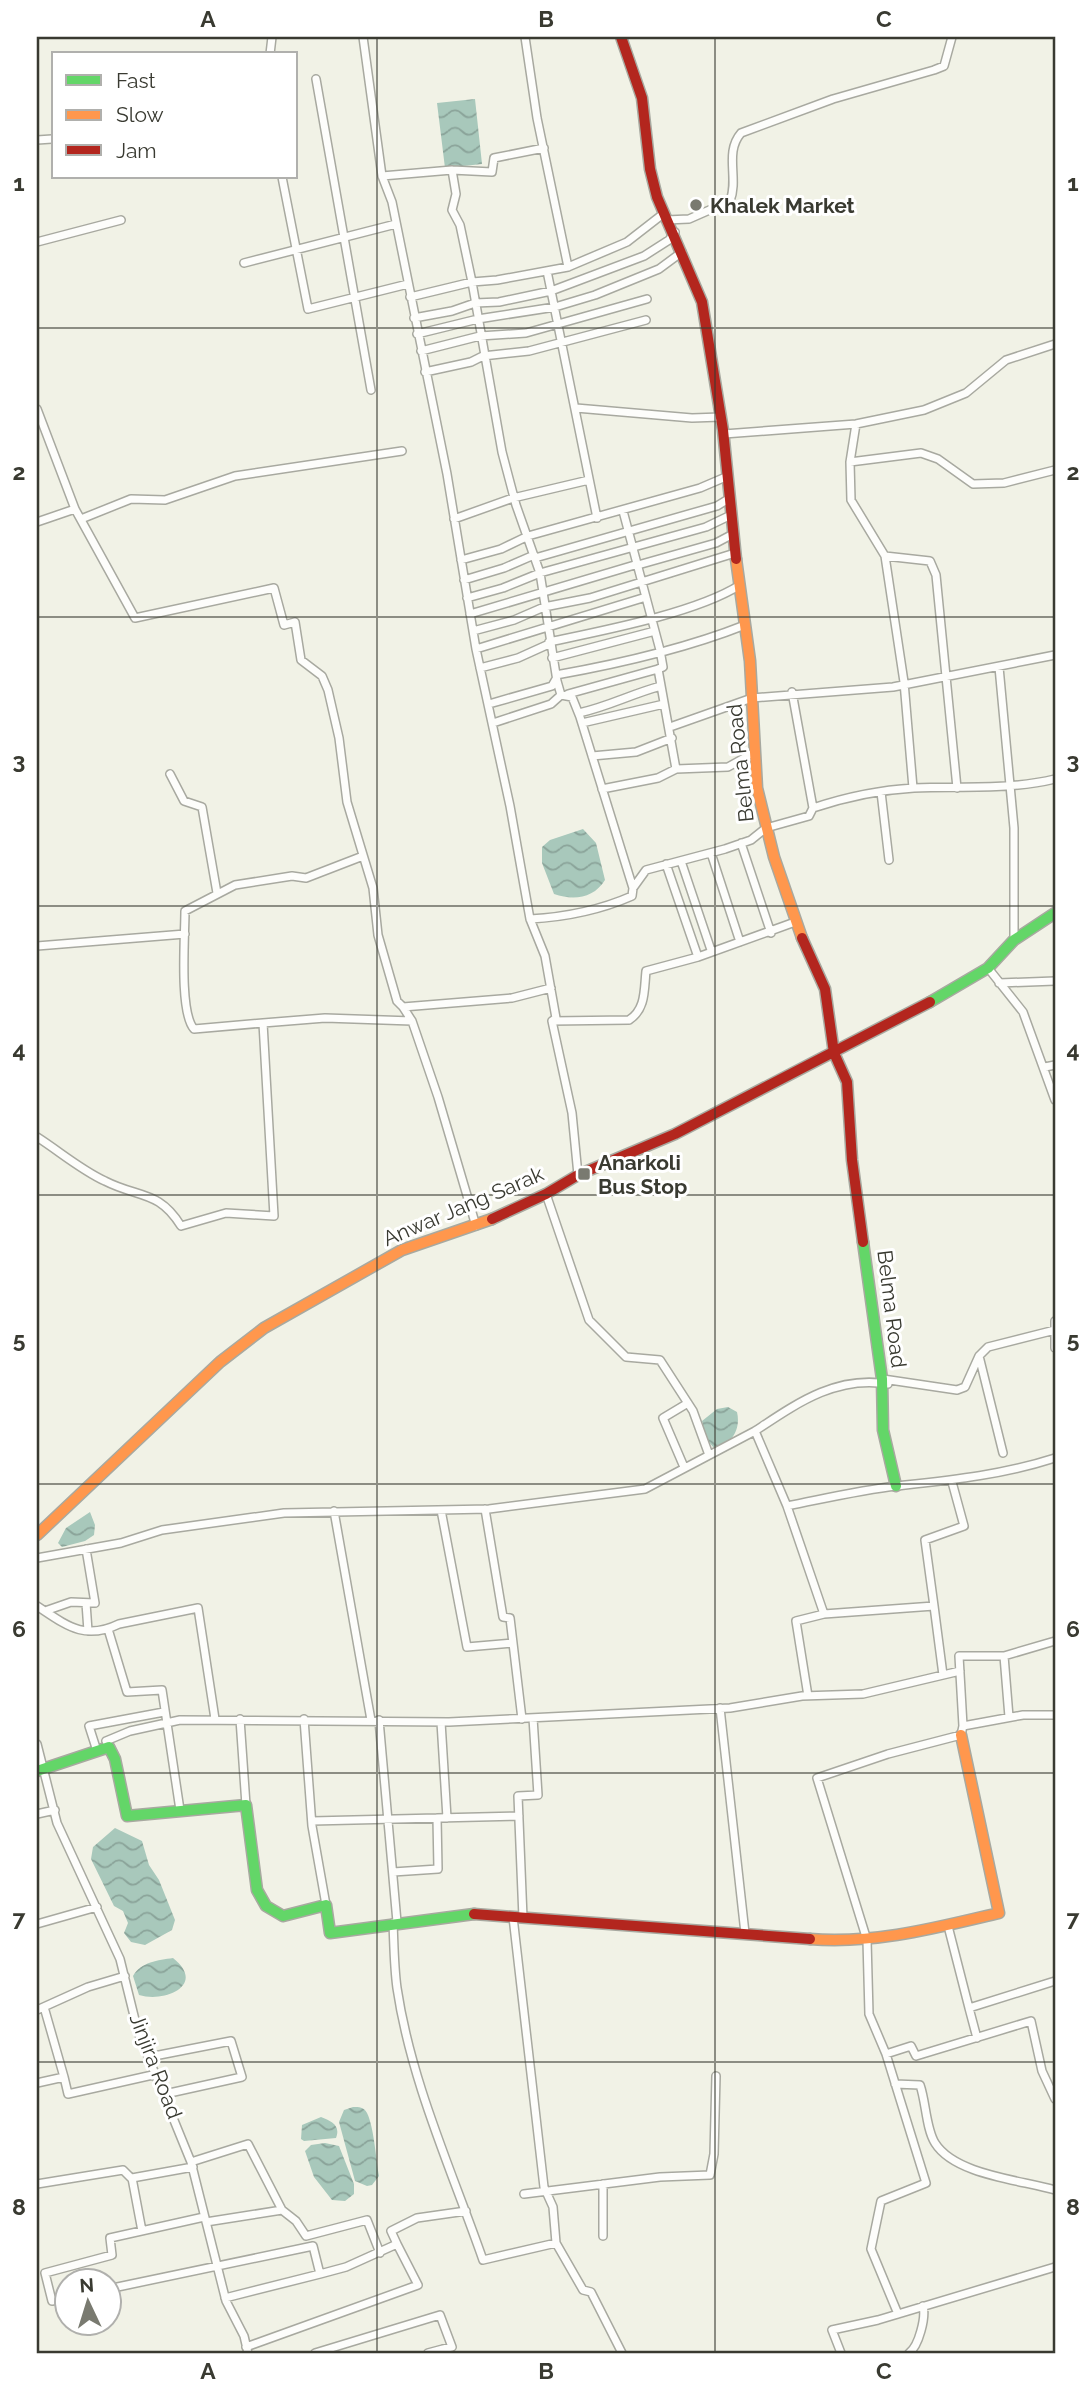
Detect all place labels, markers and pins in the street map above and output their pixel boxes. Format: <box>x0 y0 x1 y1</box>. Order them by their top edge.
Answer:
place label: Khalek Market <box>710 193 855 218</box>
marker: Khalek Market <box>688 197 704 213</box>
place label: Anarkoli Bus Stop <box>598 1150 687 1199</box>
marker: Anarkoli Bus Stop <box>576 1166 592 1182</box>

